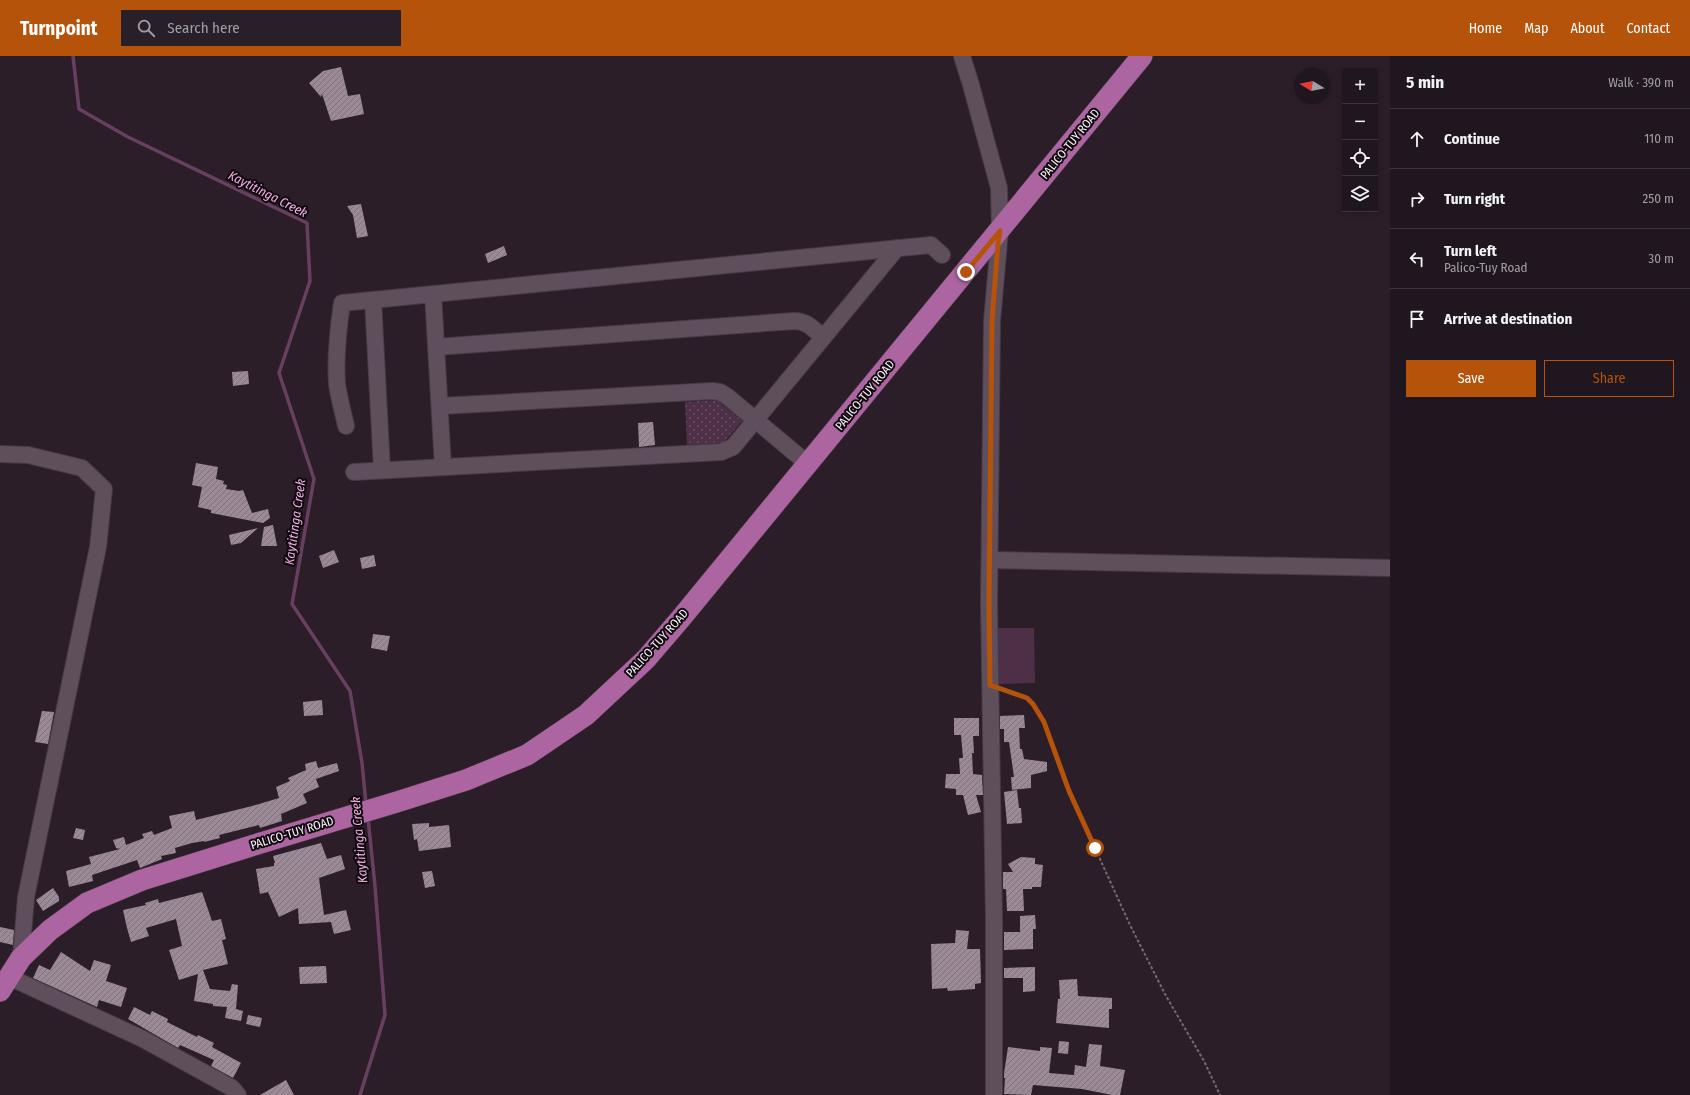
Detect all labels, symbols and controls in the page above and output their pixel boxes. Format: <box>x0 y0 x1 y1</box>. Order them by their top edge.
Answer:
search box <box>121 10 401 46</box>
text: Turnpoint <box>20 17 97 40</box>
icon: search <box>135 17 157 39</box>
text: Search here <box>167 19 240 37</box>
text: Home <box>1469 20 1502 37</box>
text: Map <box>1524 20 1548 37</box>
text: About <box>1570 20 1605 37</box>
text: Contact <box>1627 20 1670 37</box>
north arrow <box>1294 68 1330 104</box>
map controls <box>1342 68 1378 212</box>
button: + <box>1342 68 1378 104</box>
text: 5 min <box>1406 72 1444 93</box>
text: Walk · 390 m <box>1608 75 1674 90</box>
button: − <box>1342 104 1378 140</box>
street label: PALICO-TUY ROAD <box>1037 106 1103 182</box>
icon: ahead <box>1406 128 1428 150</box>
text: Continue <box>1444 130 1500 148</box>
text: 110 m <box>1644 131 1674 146</box>
button: locate <box>1342 140 1378 176</box>
water label: Kaytitinga Creek <box>226 168 311 221</box>
button: layers <box>1342 176 1378 212</box>
icon: right <box>1406 188 1428 210</box>
text: Turn right <box>1444 190 1505 208</box>
text: 250 m <box>1642 191 1674 206</box>
text: Turn left <box>1444 242 1497 260</box>
icon: left <box>1406 248 1428 270</box>
text: 30 m <box>1648 251 1674 266</box>
text: Palico-Tuy Road <box>1444 260 1527 275</box>
route end <box>957 263 975 281</box>
icon: arrive <box>1406 308 1428 330</box>
text: Arrive at destination <box>1444 310 1572 328</box>
street label: PALICO-TUY ROAD <box>832 357 898 433</box>
button: Save <box>1406 360 1536 397</box>
button: Share <box>1544 360 1674 397</box>
water label: Kaytitinga Creek <box>282 477 309 566</box>
street label: PALICO-TUY ROAD <box>623 606 691 680</box>
water label: Kaytitinga Creek <box>348 796 370 884</box>
street label: PALICO-TUY ROAD <box>249 814 335 852</box>
route start <box>1086 839 1104 857</box>

